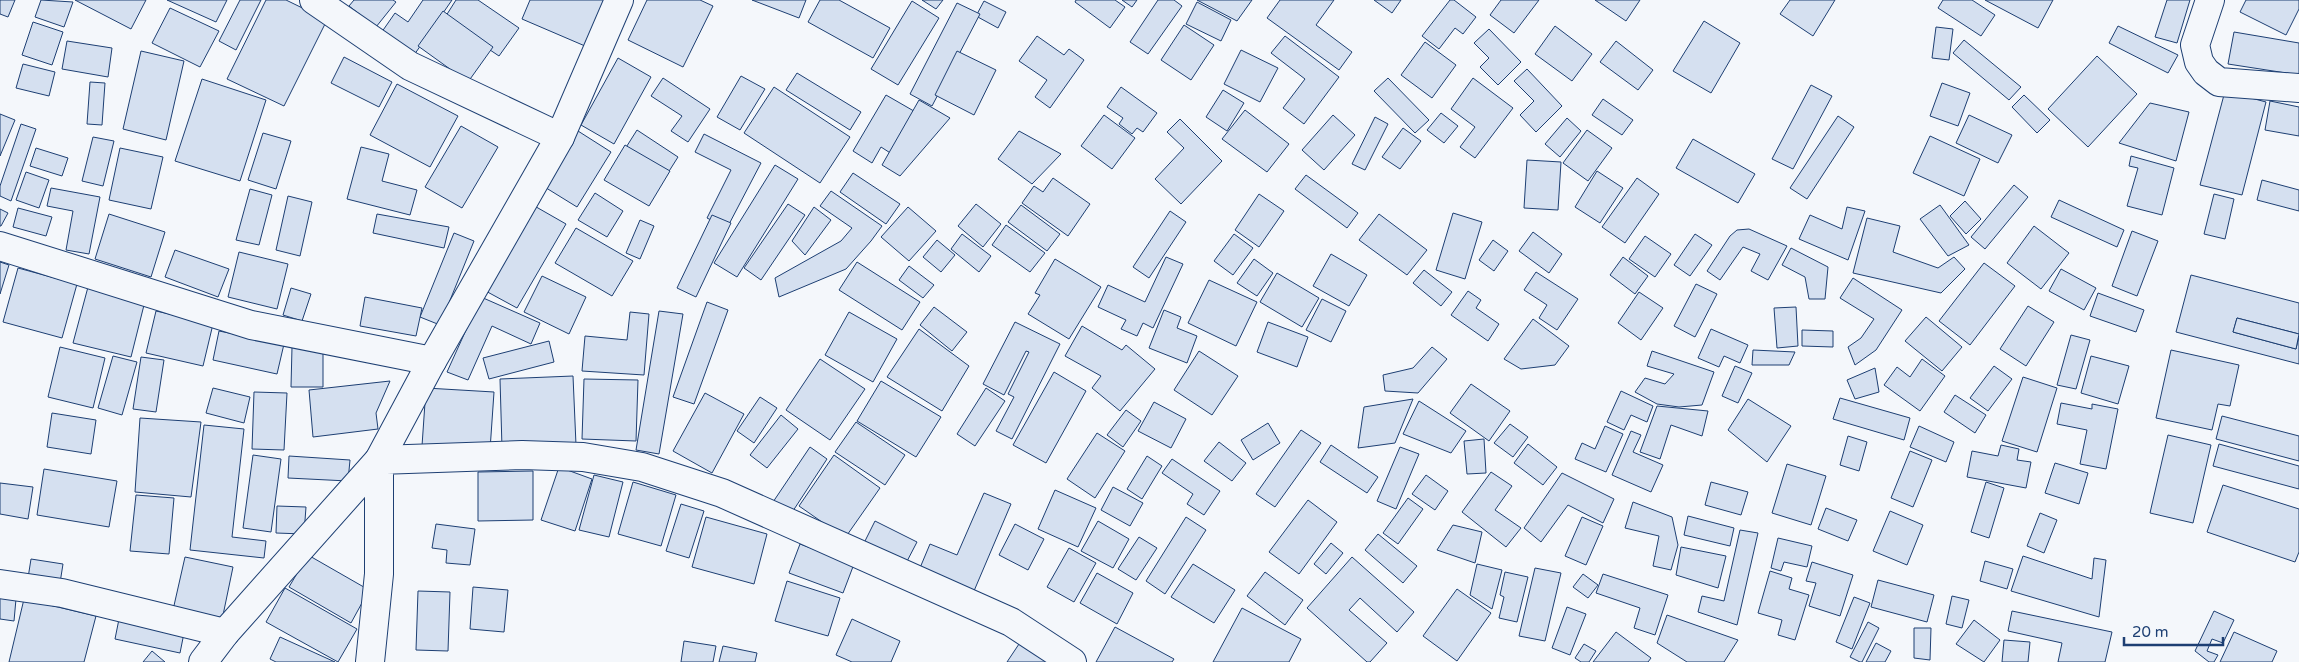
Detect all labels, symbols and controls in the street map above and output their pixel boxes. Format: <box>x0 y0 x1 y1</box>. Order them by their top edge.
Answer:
scale bar <box>2124 614 2223 646</box>
text: 20 m <box>2132 623 2169 641</box>

